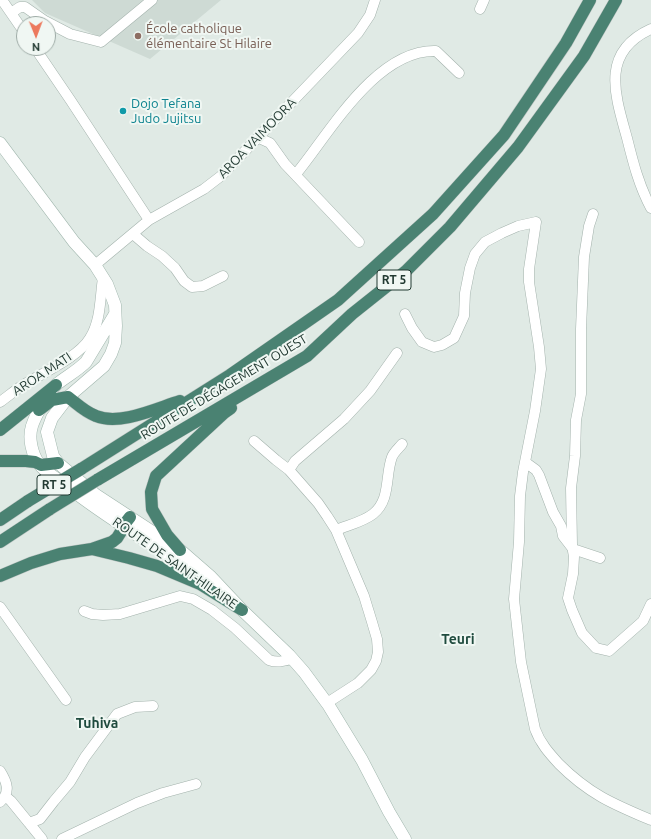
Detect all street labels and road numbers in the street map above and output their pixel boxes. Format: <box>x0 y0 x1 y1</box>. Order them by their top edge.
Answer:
street label: AROA VAIMOORA <box>215 95 299 181</box>
road number: RT 5 <box>377 270 411 290</box>
street label: ROUTE DE DÉGAGEMENT OUEST <box>138 331 310 443</box>
street label: AROA MATI <box>9 349 75 399</box>
road number: RT 5 <box>37 475 71 495</box>
street label: ROUTE DE SAINT-HILAIRE <box>110 514 240 612</box>

